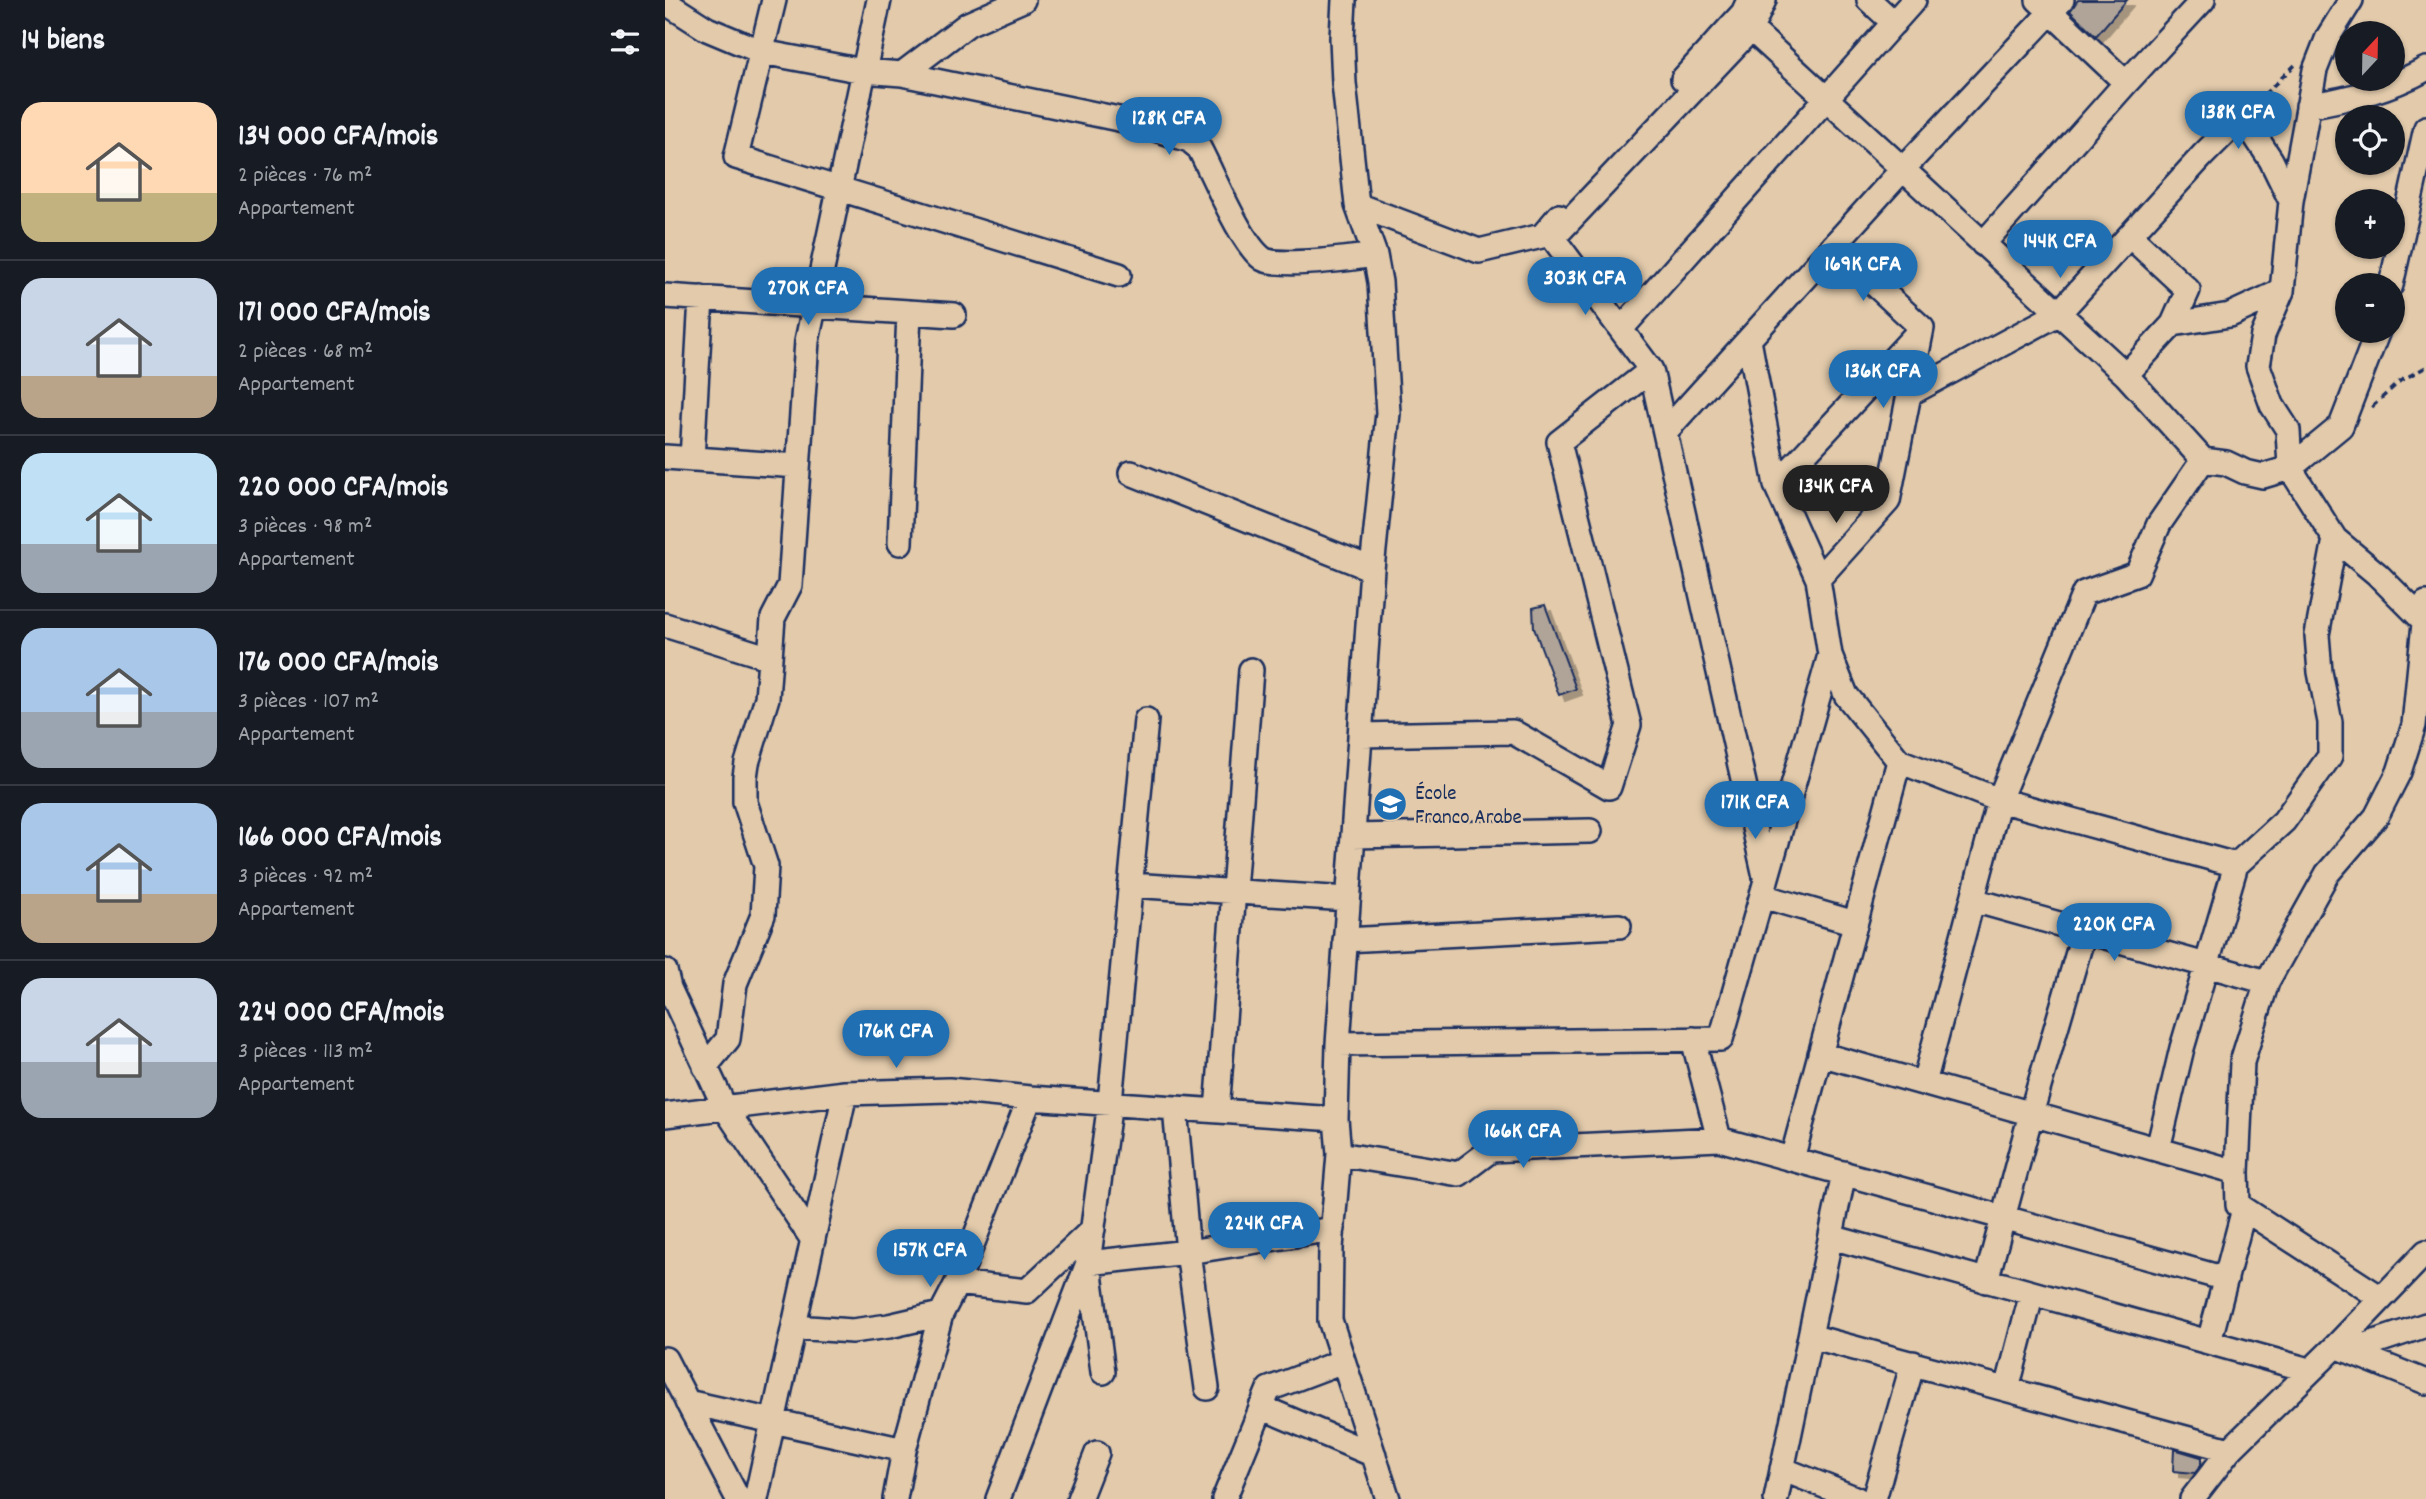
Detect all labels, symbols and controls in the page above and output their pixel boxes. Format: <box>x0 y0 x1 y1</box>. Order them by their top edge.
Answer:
text: 14 biens <box>21 21 105 64</box>
north arrow <box>2335 21 2405 91</box>
map controls <box>2335 21 2405 343</box>
icon: filters <box>606 23 644 61</box>
pin: 138K CFA <box>2166 92 2310 151</box>
pin: 128K CFA <box>1097 97 1241 157</box>
text: 138K CFA <box>2201 97 2275 130</box>
text: 128K CFA <box>1132 103 1206 136</box>
button: locate <box>2335 105 2405 175</box>
text: 134 000 CFA/mois <box>238 117 438 160</box>
icon: home <box>77 130 161 214</box>
text: 2 pièces · 76 m² <box>238 160 372 193</box>
button: + <box>2335 189 2405 259</box>
text: Appartement <box>238 193 355 226</box>
pin: 144K CFA <box>1988 220 2132 280</box>
text: 144K CFA <box>2023 226 2097 259</box>
pin: 169K CFA <box>1791 244 1935 303</box>
text: 169K CFA <box>1825 249 1901 282</box>
pin: 303K CFA <box>1513 258 1657 317</box>
text: 303K CFA <box>1543 263 1627 296</box>
pin: 270K CFA <box>736 268 880 327</box>
text: 270K CFA <box>767 273 849 306</box>
button: − <box>2335 273 2405 343</box>
text: 171 000 CFA/mois <box>238 293 431 336</box>
icon: home <box>77 306 161 390</box>
text: 2 pièces · 68 m² <box>238 336 373 369</box>
pin: 136K CFA <box>1811 350 1955 410</box>
text: 136K CFA <box>1845 356 1921 389</box>
text: Appartement <box>238 369 355 402</box>
pin: 134K CFA <box>1764 466 1908 525</box>
text: 220 000 CFA/mois <box>238 468 449 511</box>
text: 134K CFA <box>1799 471 1873 504</box>
icon: home <box>77 481 161 565</box>
text: 3 pièces · 98 m² <box>238 511 372 544</box>
text: Appartement <box>238 544 355 577</box>
text: 176 000 CFA/mois <box>238 643 439 686</box>
icon: home <box>77 656 161 740</box>
text: 3 pièces · 107 m² <box>238 686 379 719</box>
text: Appartement <box>238 719 355 752</box>
place label: École Franco Arabe <box>1415 780 1522 834</box>
pin: 171K CFA <box>1683 782 1827 841</box>
school or university icon: École Franco Arabe <box>1371 785 1409 823</box>
text: 171K CFA <box>1721 787 1789 820</box>
text: 166 000 CFA/mois <box>238 818 442 861</box>
icon: home <box>77 831 161 915</box>
text: 3 pièces · 92 m² <box>238 861 373 894</box>
text: Appartement <box>238 894 355 927</box>
pin: 220K CFA <box>2042 904 2186 963</box>
text: 220K CFA <box>2073 909 2155 942</box>
text: 224 000 CFA/mois <box>238 993 445 1036</box>
icon: home <box>77 1006 161 1090</box>
pin: 176K CFA <box>824 1010 968 1070</box>
text: 176K CFA <box>858 1016 934 1049</box>
text: 3 pièces · 113 m² <box>238 1036 373 1069</box>
text: Appartement <box>238 1069 355 1102</box>
pin: 166K CFA <box>1451 1110 1595 1170</box>
text: 166K CFA <box>1484 1116 1562 1149</box>
pin: 224K CFA <box>1192 1202 1336 1262</box>
text: 224K CFA <box>1224 1208 1304 1241</box>
pin: 157K CFA <box>858 1230 1002 1289</box>
text: 157K CFA <box>893 1235 967 1268</box>

